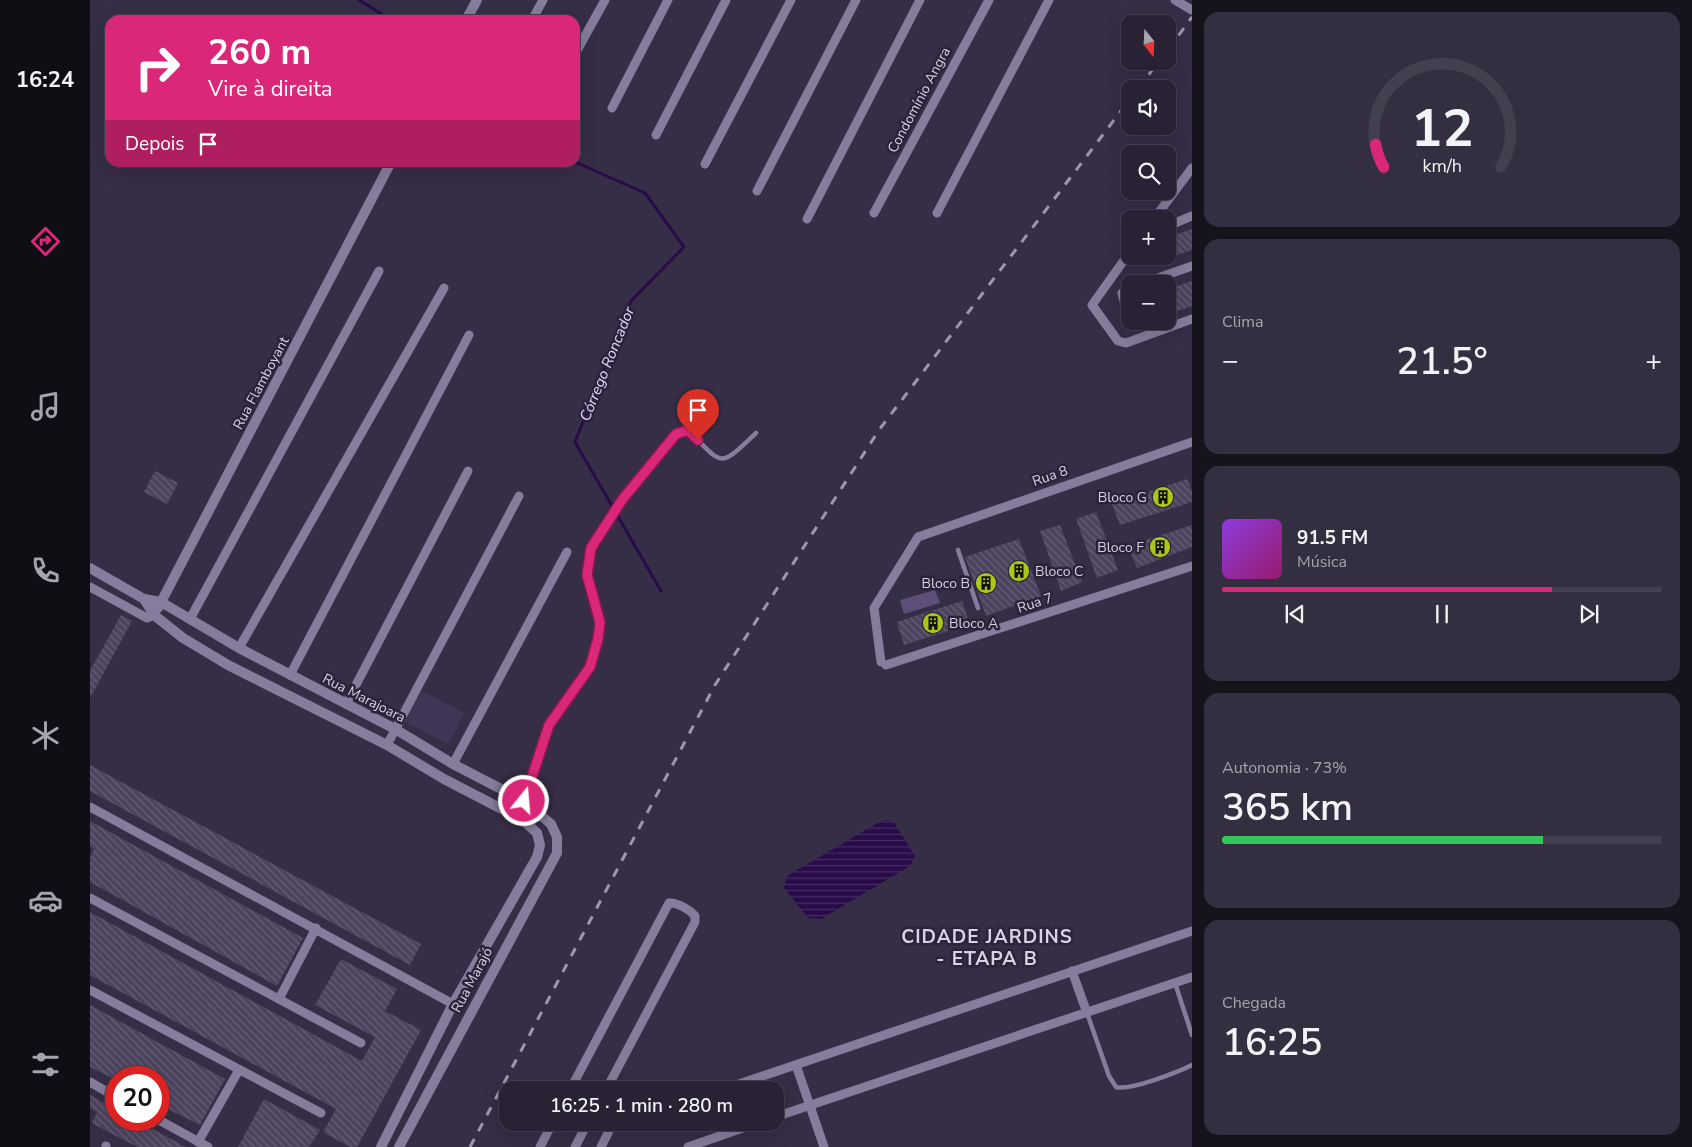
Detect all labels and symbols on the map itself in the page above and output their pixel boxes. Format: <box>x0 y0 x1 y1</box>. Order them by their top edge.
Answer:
north arrow <box>1121 15 1176 70</box>
street label: Condomínio Angra <box>883 44 955 156</box>
water label: Córrego Roncador <box>575 303 639 424</box>
street label: Rua Flamboyant <box>229 333 294 433</box>
pin <box>677 389 719 440</box>
street label: Rua 8 <box>1030 461 1070 491</box>
building icon: Bloco G <box>1151 485 1175 509</box>
place label: Bloco G <box>1098 488 1147 507</box>
building icon: Bloco F <box>1148 535 1172 559</box>
place label: Bloco F <box>1097 538 1144 557</box>
building icon: Bloco C <box>1007 559 1031 583</box>
place label: Bloco C <box>1035 562 1083 581</box>
building icon: Bloco B <box>974 571 998 595</box>
place label: Bloco B <box>921 574 970 593</box>
street label: Rua 7 <box>1015 588 1055 618</box>
building icon: Bloco A <box>921 611 945 635</box>
place label: Bloco A <box>949 614 998 633</box>
street label: Rua Marajoara <box>319 669 409 727</box>
position arrow <box>497 774 549 826</box>
district label: CIDADE JARDINS - ETAPA B <box>901 924 1073 972</box>
street label: Rua Marajó <box>447 944 497 1016</box>
speed limit sign: 20 <box>105 1066 170 1131</box>

